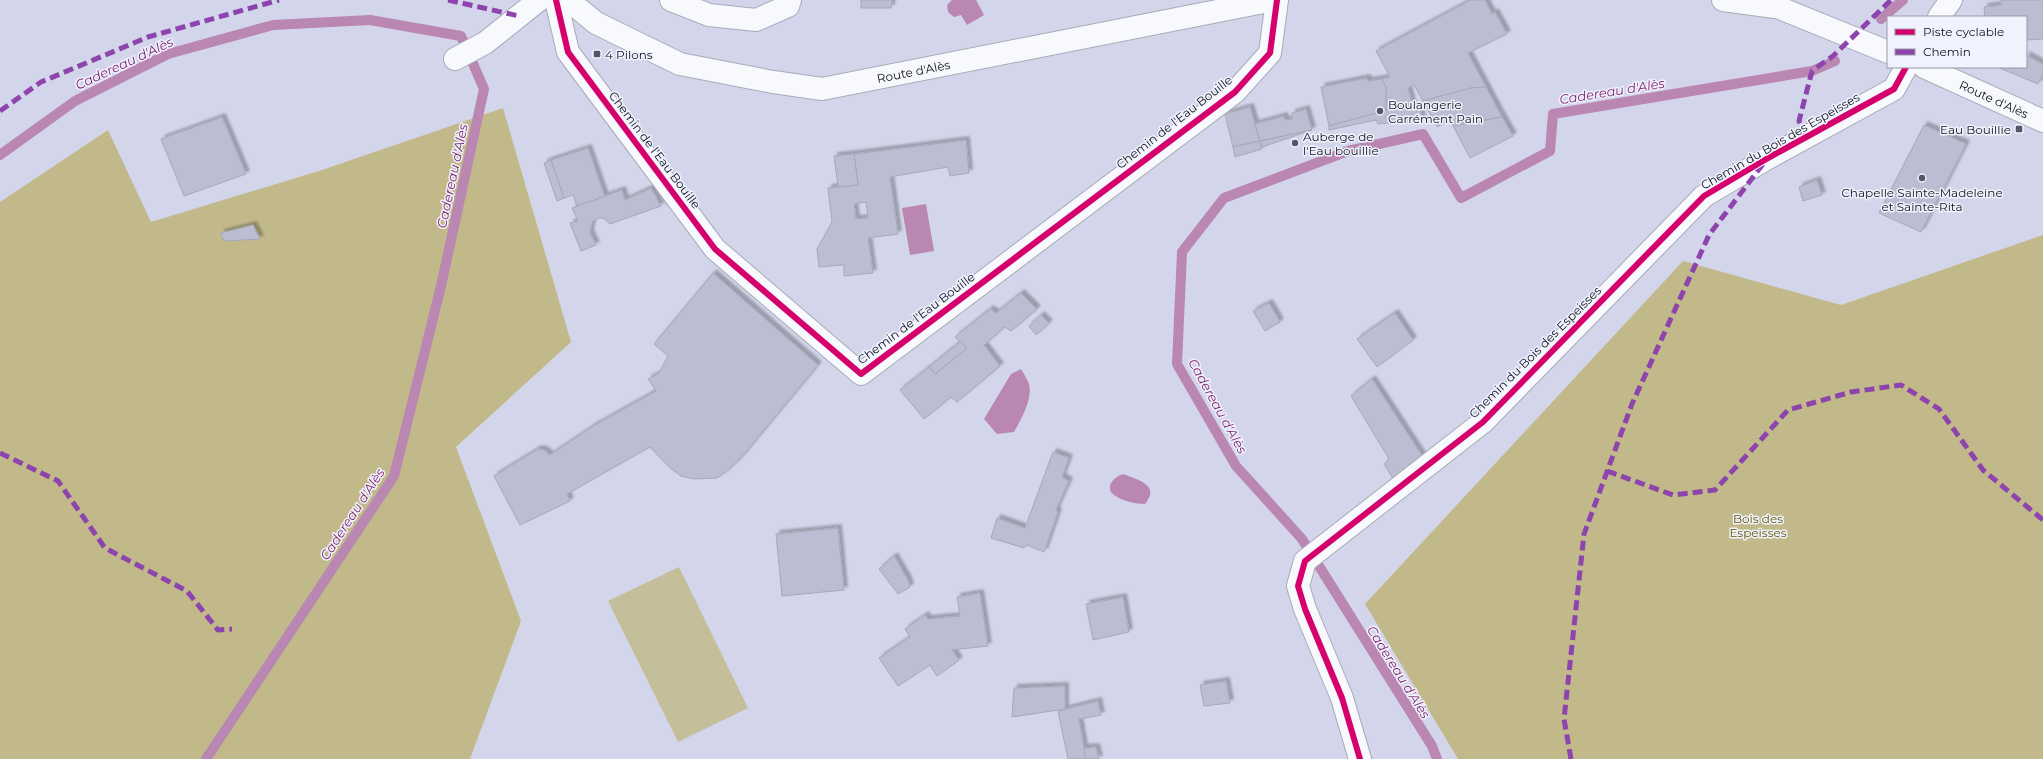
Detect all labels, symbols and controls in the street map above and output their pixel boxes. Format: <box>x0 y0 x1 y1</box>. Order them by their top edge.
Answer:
legend <box>1887 16 2027 68</box>
text: Piste cyclable <box>1923 24 2004 39</box>
water label: Cadereau d'Alès <box>72 33 176 93</box>
text: Chemin <box>1923 44 1971 59</box>
place label: 4 Pilons <box>605 47 653 62</box>
marker: 4 Pilons <box>592 49 602 59</box>
street label: Route d'Alès <box>875 56 951 86</box>
street label: Chemin de l'Eau Bouille <box>1113 72 1235 172</box>
water label: Cadereau d'Alès <box>1558 75 1666 107</box>
street label: Route d'Alès <box>1957 77 2031 121</box>
street label: Chemin de l'Eau Bouille <box>606 88 704 212</box>
street label: Chemin du Bois des Espeisses <box>1698 89 1862 193</box>
place label: Boulangerie Carrément Pain <box>1388 97 1483 126</box>
marker: Boulangerie Carrément Pain <box>1375 106 1385 116</box>
water label: Cadereau d'Alès <box>433 122 471 230</box>
place label: Eau Bouillie <box>1940 122 2011 137</box>
marker: Eau Bouillie <box>2014 124 2024 134</box>
place label: Auberge de l'Eau bouillie <box>1303 129 1379 158</box>
marker: Auberge de l'Eau bouillie <box>1290 138 1300 148</box>
marker: Chapelle Sainte-Madeleine et Sainte-Rita <box>1917 173 1927 183</box>
place label: Chapelle Sainte-Madeleine et Sainte-Rita <box>1841 185 2003 214</box>
street label: Chemin de l'Eau Bouille <box>854 269 978 367</box>
street label: Chemin du Bois des Espeisses <box>1466 283 1604 421</box>
water label: Cadereau d'Alès <box>1185 356 1251 457</box>
water label: Cadereau d'Alès <box>316 465 388 563</box>
park label: Bois des Espeisses <box>1729 511 1787 540</box>
water label: Cadereau d'Alès <box>1364 623 1434 722</box>

